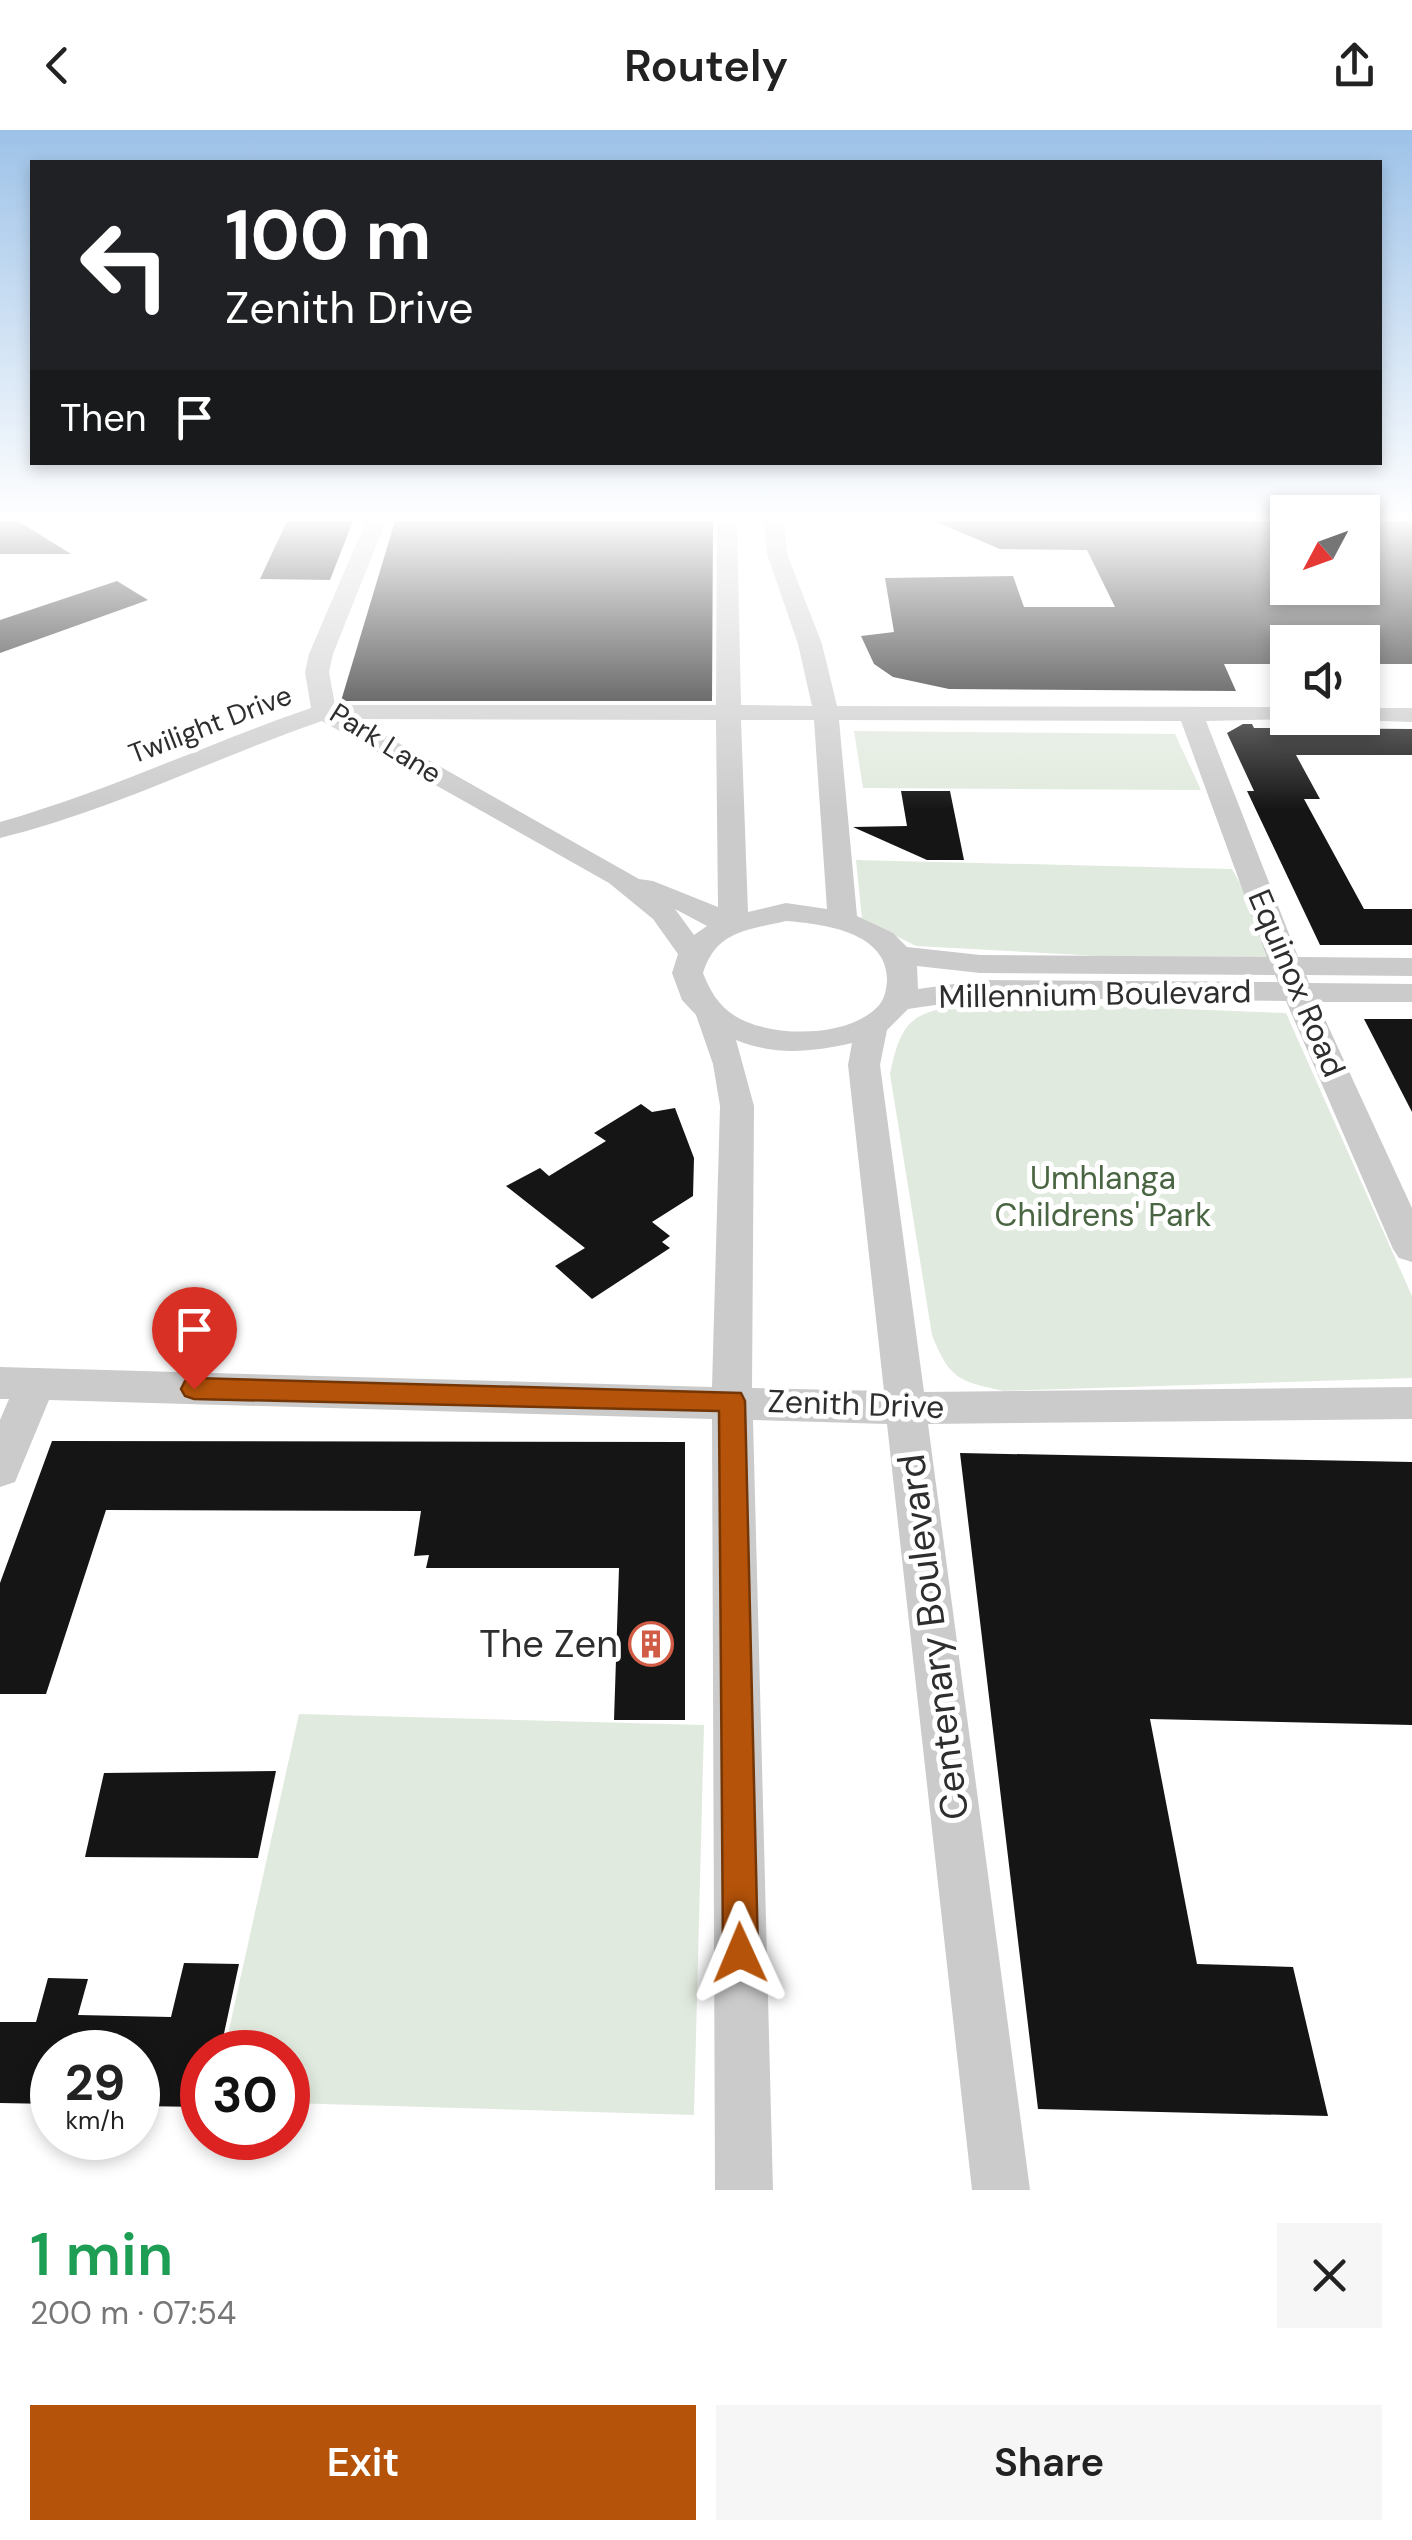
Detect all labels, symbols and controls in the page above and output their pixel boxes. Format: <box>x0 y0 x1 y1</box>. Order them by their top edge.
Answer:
text: Routely <box>624 36 788 95</box>
icon: back <box>30 38 85 93</box>
icon: share <box>1327 38 1382 93</box>
text: 100 m <box>225 190 431 281</box>
icon: left <box>60 200 190 330</box>
text: Zenith Drive <box>225 278 474 337</box>
icon: arrive <box>167 390 222 445</box>
text: Then <box>60 393 147 443</box>
north arrow <box>1270 495 1380 605</box>
map controls <box>1270 495 1380 735</box>
button: sound <box>1270 625 1380 735</box>
street label: Twilight Drive <box>123 676 297 773</box>
street label: Park Lane <box>323 695 448 792</box>
street label: Equinox Road <box>1239 883 1355 1083</box>
street label: Millennium Boulevard <box>938 970 1252 1018</box>
park label: Umhlanga Childrens' Park <box>995 1157 1211 1236</box>
pin <box>152 1287 237 1390</box>
icon: arrive <box>167 1302 222 1357</box>
street label: Zenith Drive <box>767 1380 945 1428</box>
street label: Centenary Boulevard <box>886 1451 980 1823</box>
place label: The Zen <box>479 1619 618 1669</box>
building icon: The Zen <box>628 1621 674 1667</box>
position arrow <box>688 1901 792 2005</box>
speed limit sign: 30 <box>180 2030 310 2160</box>
text: 29 <box>65 2050 125 2116</box>
text: km/h <box>65 2104 125 2137</box>
text: 1 min <box>30 2215 173 2294</box>
button: close <box>1277 2223 1382 2328</box>
text: 200 m · 07:54 <box>30 2292 236 2334</box>
button: Exit <box>30 2405 696 2520</box>
button: Share <box>716 2405 1382 2520</box>

